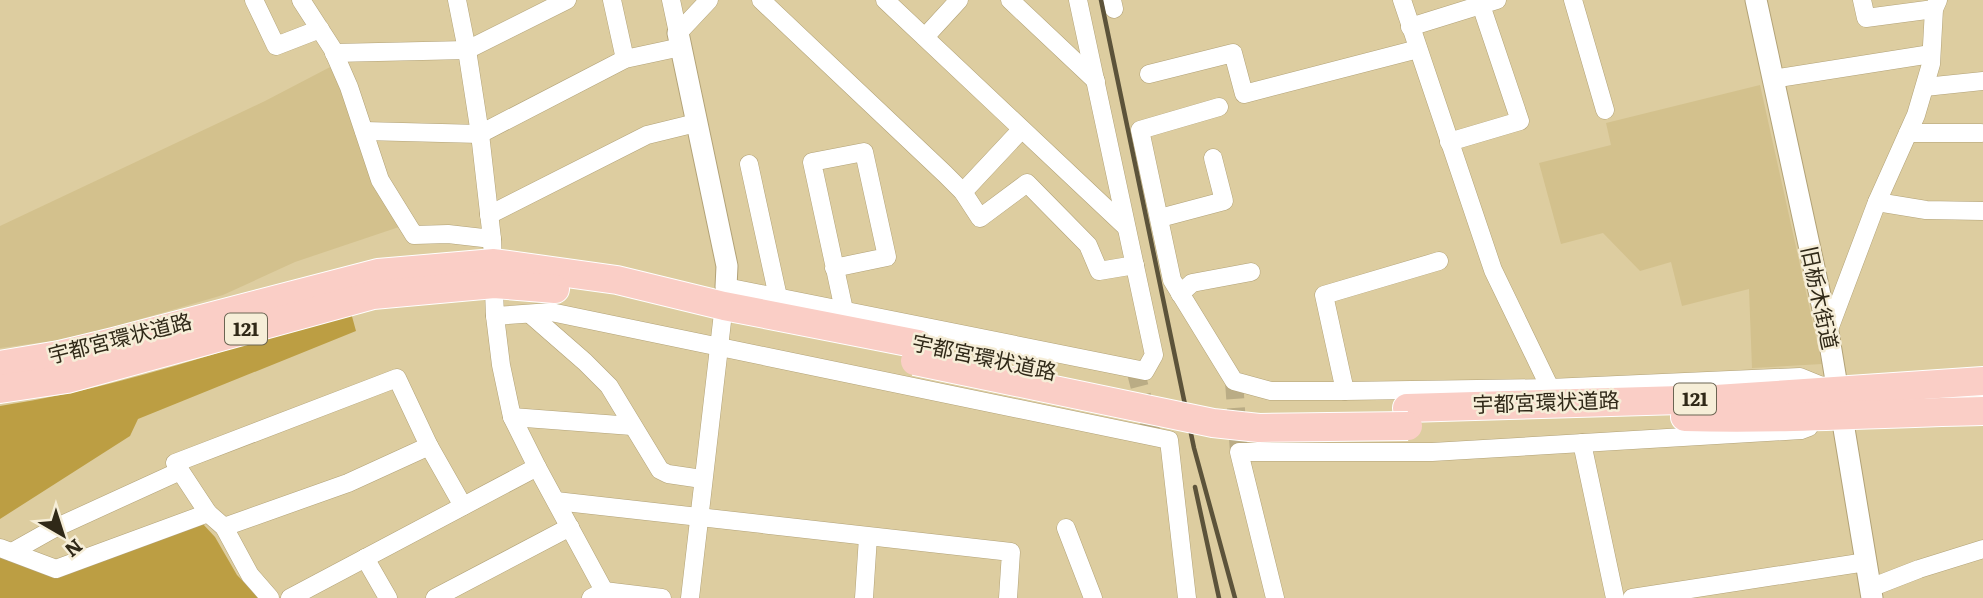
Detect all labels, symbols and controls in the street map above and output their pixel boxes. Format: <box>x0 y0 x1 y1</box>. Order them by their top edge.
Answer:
street label: 旧栃木街道 <box>1795 243 1848 352</box>
street label: 宇都宮環状道路 <box>44 304 194 369</box>
road number: 121 <box>225 314 267 344</box>
street label: 宇都宮環状道路 <box>909 325 1060 386</box>
street label: 宇都宮環状道路 <box>1472 382 1620 419</box>
road number: 121 <box>1674 384 1716 414</box>
north arrow <box>28 500 98 570</box>
text: N <box>59 533 89 565</box>

